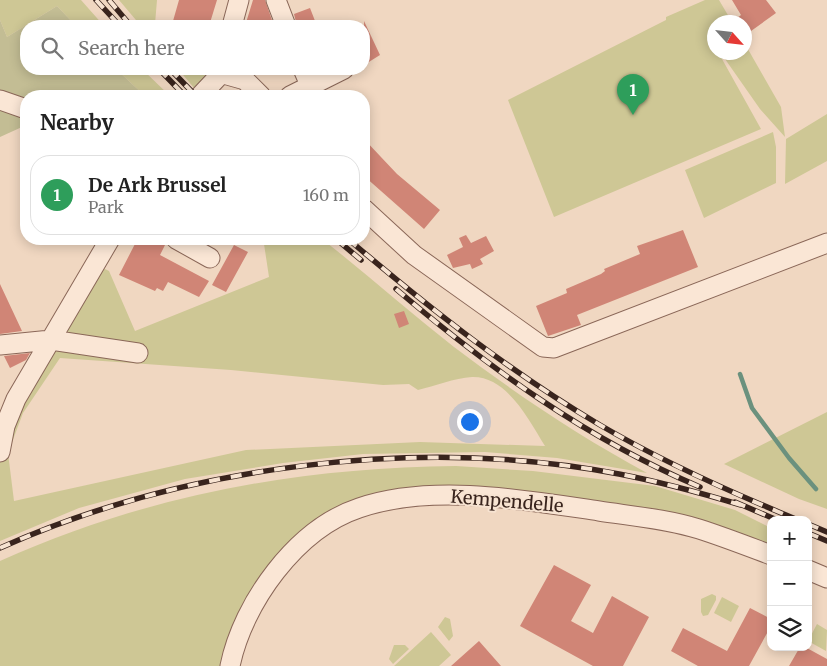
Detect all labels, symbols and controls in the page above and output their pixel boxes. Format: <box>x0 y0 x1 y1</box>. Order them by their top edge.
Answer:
north arrow <box>707 15 752 60</box>
search box <box>20 20 370 75</box>
icon: search <box>38 34 66 62</box>
text: Search here <box>78 36 185 60</box>
pin: 1 <box>617 74 649 115</box>
text: Nearby <box>40 109 114 136</box>
text: De Ark Brussel <box>88 173 227 197</box>
text: 1 <box>53 185 61 205</box>
text: 160 m <box>303 185 349 205</box>
text: Park <box>88 197 124 217</box>
your location <box>457 409 483 435</box>
street label: Kempendelle <box>450 485 564 517</box>
map controls <box>767 516 812 651</box>
button: + <box>767 516 812 561</box>
button: − <box>767 561 812 606</box>
button: layers <box>767 606 812 651</box>

